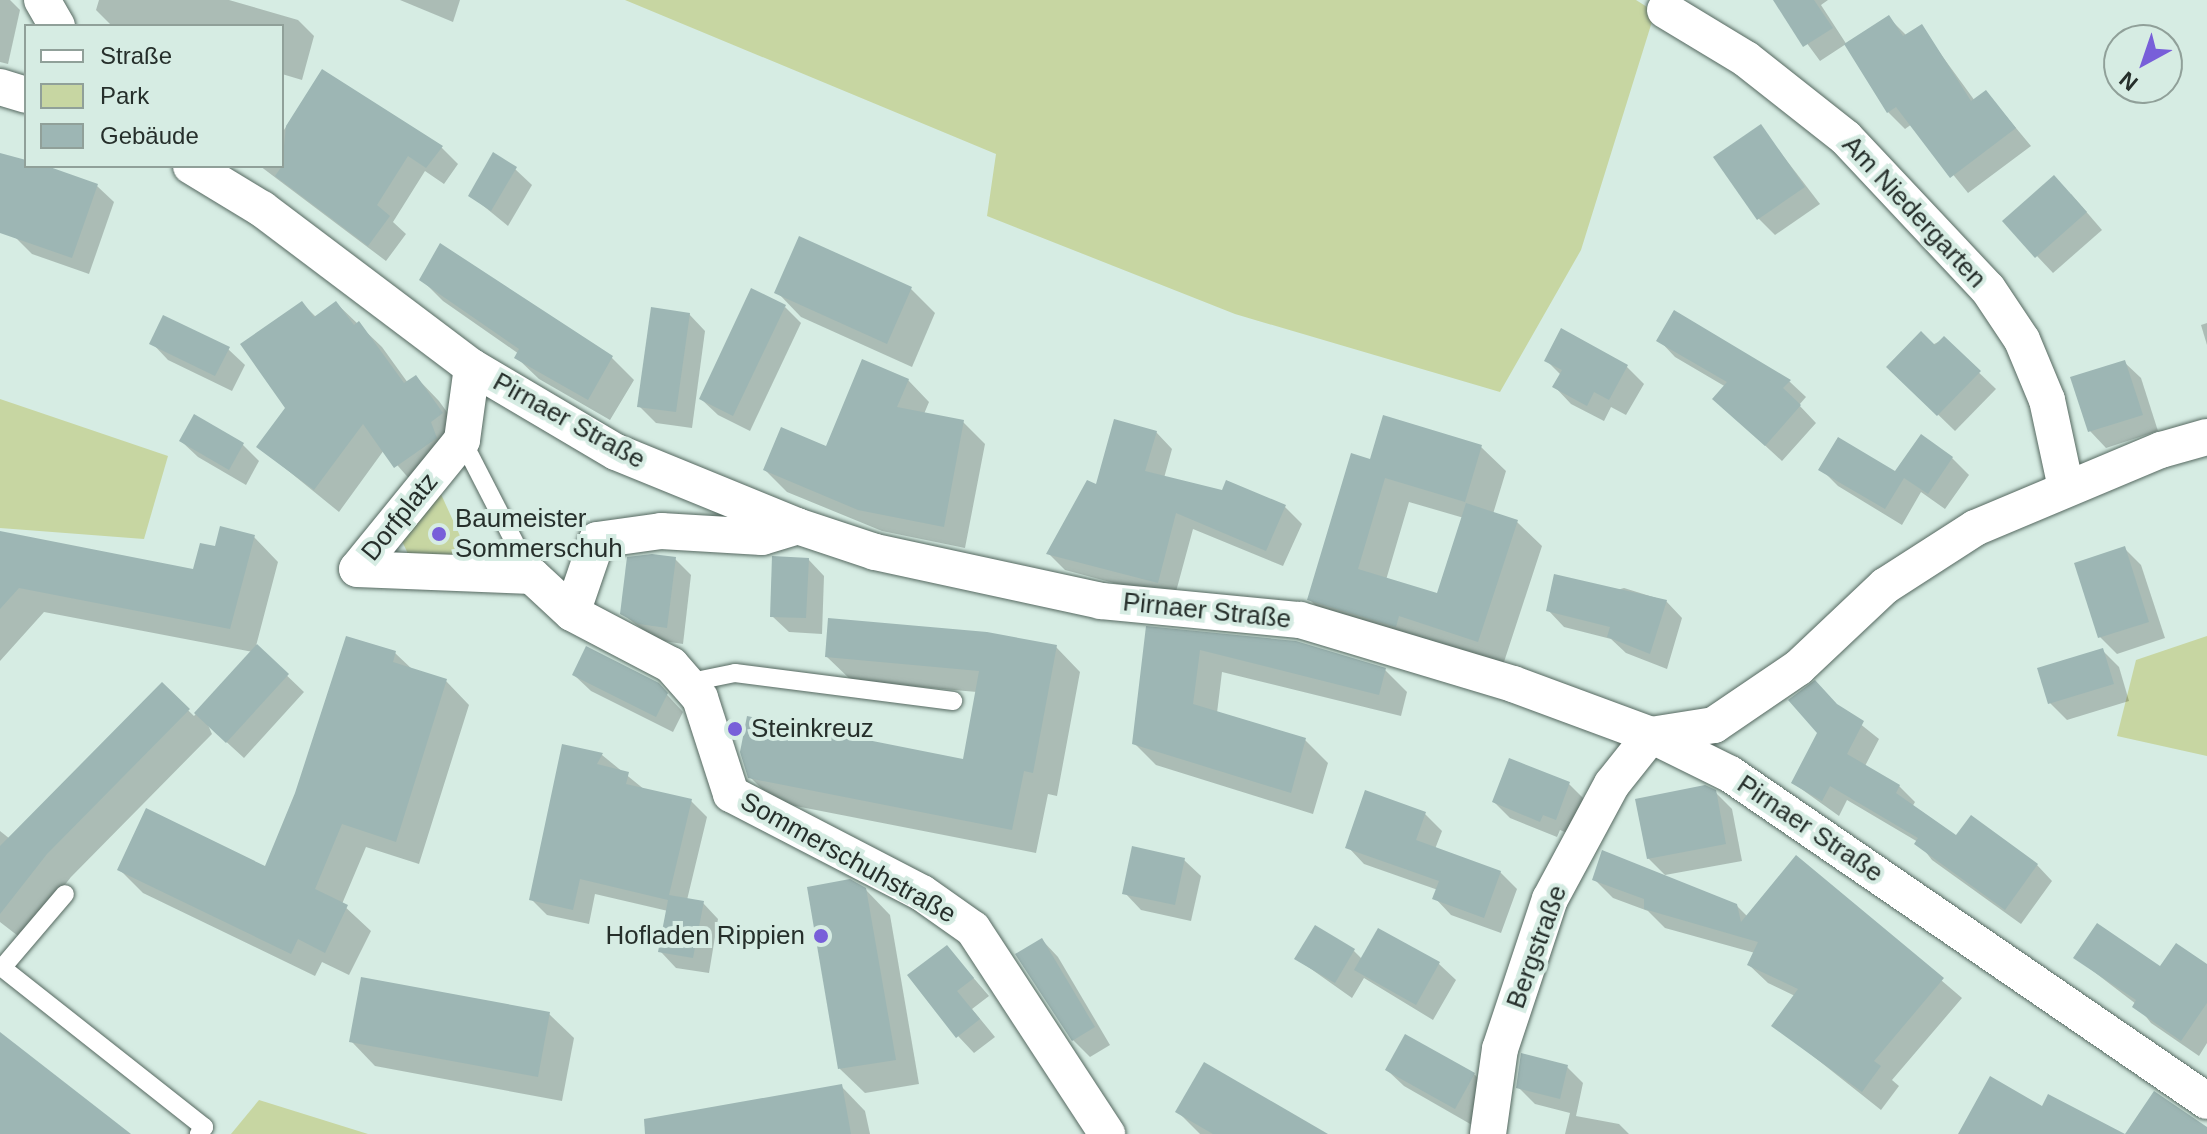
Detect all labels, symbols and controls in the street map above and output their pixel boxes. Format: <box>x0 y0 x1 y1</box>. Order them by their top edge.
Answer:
legend <box>24 24 284 168</box>
north arrow <box>2103 24 2183 104</box>
text: Straße <box>100 42 172 69</box>
text: N <box>2114 67 2143 96</box>
text: Park <box>100 82 149 109</box>
text: Gebäude <box>100 122 199 149</box>
street label: Am Niedergarten <box>1836 129 1992 295</box>
street label: Pirnaer Straße <box>488 366 650 476</box>
street label: Dorfplatz <box>355 467 445 567</box>
place label: Baumeister Sommerschuh <box>455 503 623 564</box>
marker: Baumeister Sommerschuh <box>430 525 448 543</box>
street label: Pirnaer Straße <box>1121 587 1293 635</box>
place label: Steinkreuz <box>751 713 874 745</box>
marker: Steinkreuz <box>726 720 744 738</box>
street label: Pirnaer Straße <box>1731 769 1889 889</box>
street label: Sommerschuhstraße <box>735 786 961 930</box>
street label: Bergstraße <box>1500 881 1574 1013</box>
place label: Hofladen Rippien <box>606 920 805 952</box>
marker: Hofladen Rippien <box>812 927 830 945</box>

